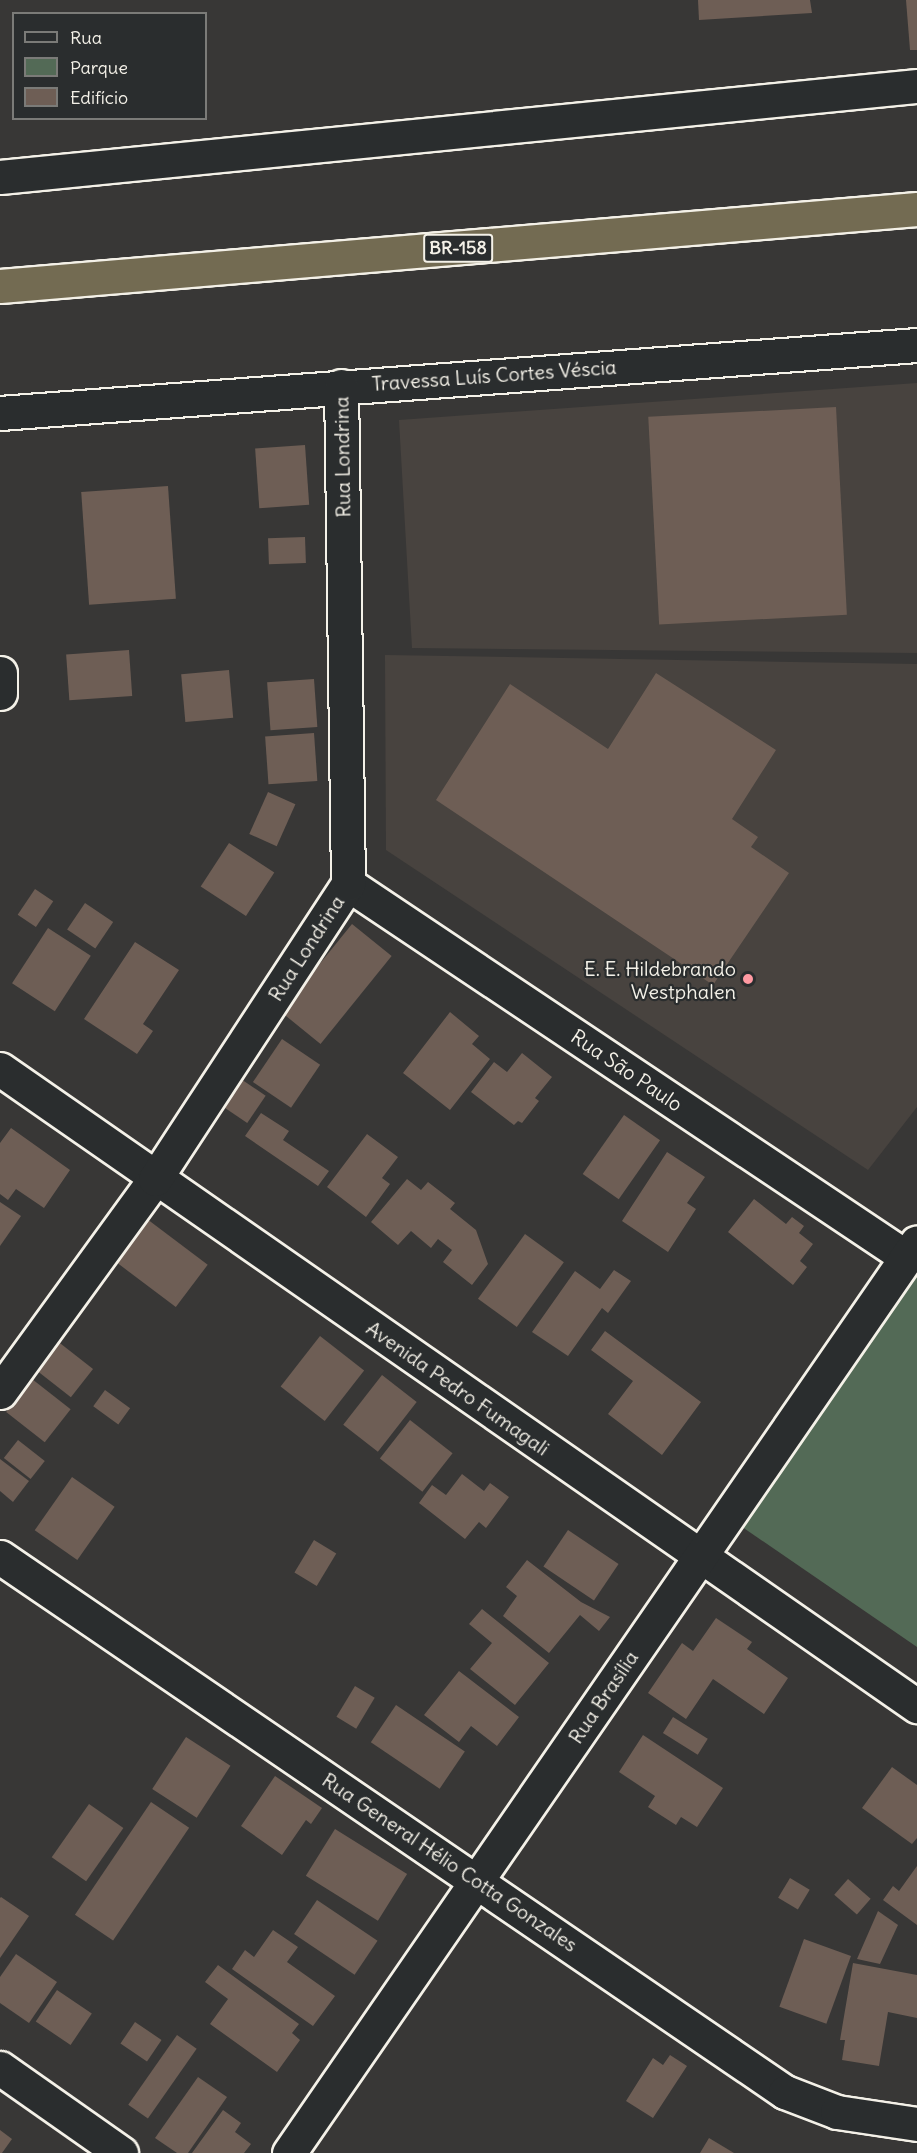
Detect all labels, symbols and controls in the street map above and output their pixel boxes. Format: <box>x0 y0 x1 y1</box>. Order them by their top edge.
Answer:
legend <box>12 12 207 120</box>
text: Rua <box>70 26 102 49</box>
text: Parque <box>70 56 128 79</box>
text: Edifício <box>70 86 128 109</box>
road number: BR-158 <box>422 233 494 263</box>
street label: Travessa Luís Cortes Véscia <box>371 354 617 396</box>
street label: Rua Londrina <box>329 396 355 518</box>
street label: Rua Londrina <box>263 891 349 1005</box>
place label: E. E. Hildebrando Westphalen <box>584 956 736 1003</box>
marker: E. E. Hildebrando Westphalen <box>741 972 755 986</box>
street label: Rua São Paulo <box>567 1024 687 1116</box>
street label: Avenida Pedro Fumagali <box>362 1316 554 1460</box>
street label: Rua Brasília <box>563 1646 643 1748</box>
street label: Rua General Hélio Cotta Gonzales <box>318 1767 582 1957</box>

